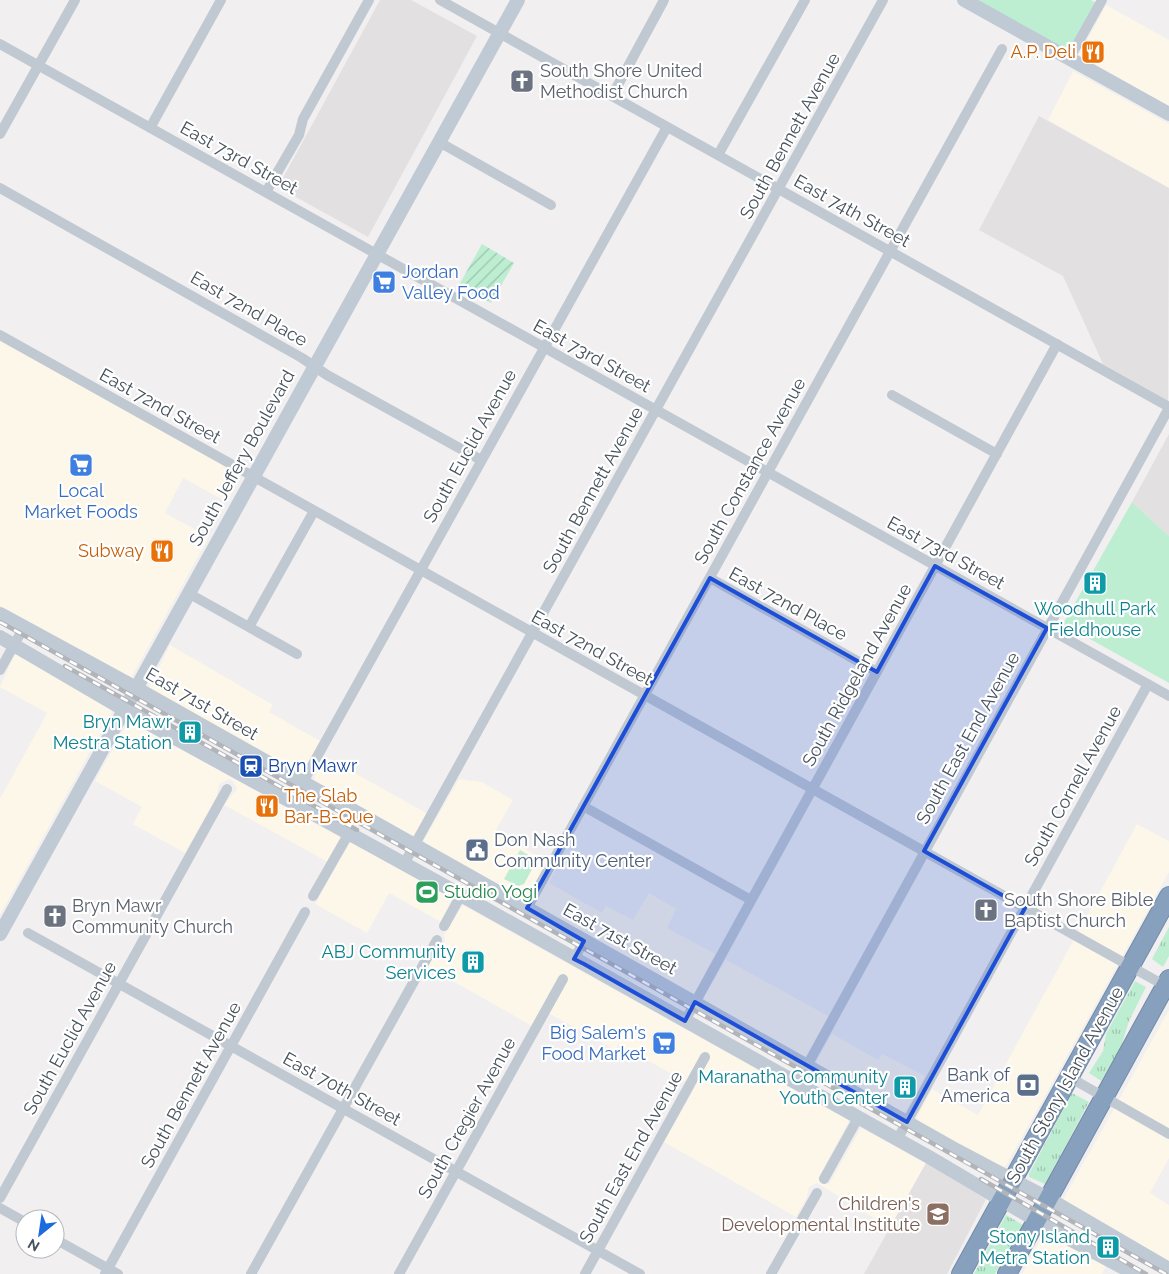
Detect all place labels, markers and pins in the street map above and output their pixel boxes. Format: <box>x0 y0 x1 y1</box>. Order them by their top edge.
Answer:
restaurant icon: A.P. Deli <box>1080 39 1106 65</box>
place label: A.P. Deli <box>1011 41 1076 62</box>
place label: South Shore United Methodist Church <box>540 60 702 102</box>
church icon: South Shore United Methodist Church <box>509 68 535 94</box>
place label: Jordan Valley Food <box>402 261 500 303</box>
supermarket icon: Jordan Valley Food <box>371 269 397 295</box>
supermarket icon: Local Market Foods <box>68 452 94 478</box>
place label: Local Market Foods <box>24 480 138 522</box>
restaurant icon: Subway <box>149 538 175 564</box>
place label: Subway <box>78 540 144 561</box>
building icon: Woodhull Park Fieldhouse <box>1082 570 1108 596</box>
place label: Woodhull Park Fieldhouse <box>1034 598 1156 640</box>
place label: Bryn Mawr Mestra Station <box>53 711 173 753</box>
building icon: Bryn Mawr Mestra Station <box>177 719 203 745</box>
station icon: Bryn Mawr <box>238 753 264 779</box>
place label: Bryn Mawr <box>268 755 358 776</box>
place label: The Slab Bar-B-Que <box>284 785 374 827</box>
restaurant icon: The Slab Bar-B-Que <box>254 793 280 819</box>
place label: Don Nash Community Center <box>494 829 652 871</box>
public building icon: Don Nash Community Center <box>464 837 490 863</box>
sports icon: Studio Yogi <box>414 879 440 905</box>
place label: Studio Yogi <box>444 881 537 902</box>
place label: South Shore Bible Baptist Church <box>1004 889 1154 931</box>
place label: Bryn Mawr Community Church <box>72 895 233 937</box>
church icon: South Shore Bible Baptist Church <box>973 897 999 923</box>
church icon: Bryn Mawr Community Church <box>42 903 68 929</box>
place label: ABJ Community Services <box>322 941 456 983</box>
building icon: ABJ Community Services <box>460 949 486 975</box>
place label: Big Salem's Food Market <box>541 1022 646 1064</box>
supermarket icon: Big Salem's Food Market <box>651 1030 677 1056</box>
place label: Bank of America <box>941 1064 1011 1106</box>
place label: Maranatha Community Youth Center <box>698 1066 889 1108</box>
bank icon: Bank of America <box>1015 1072 1041 1098</box>
building icon: Maranatha Community Youth Center <box>892 1074 918 1100</box>
place label: Children's Developmental Institute <box>721 1193 920 1235</box>
school or university icon: Children's Developmental Institute <box>925 1201 951 1227</box>
place label: Stony Island Metra Station <box>979 1226 1090 1268</box>
building icon: Stony Island Metra Station <box>1095 1234 1121 1260</box>

